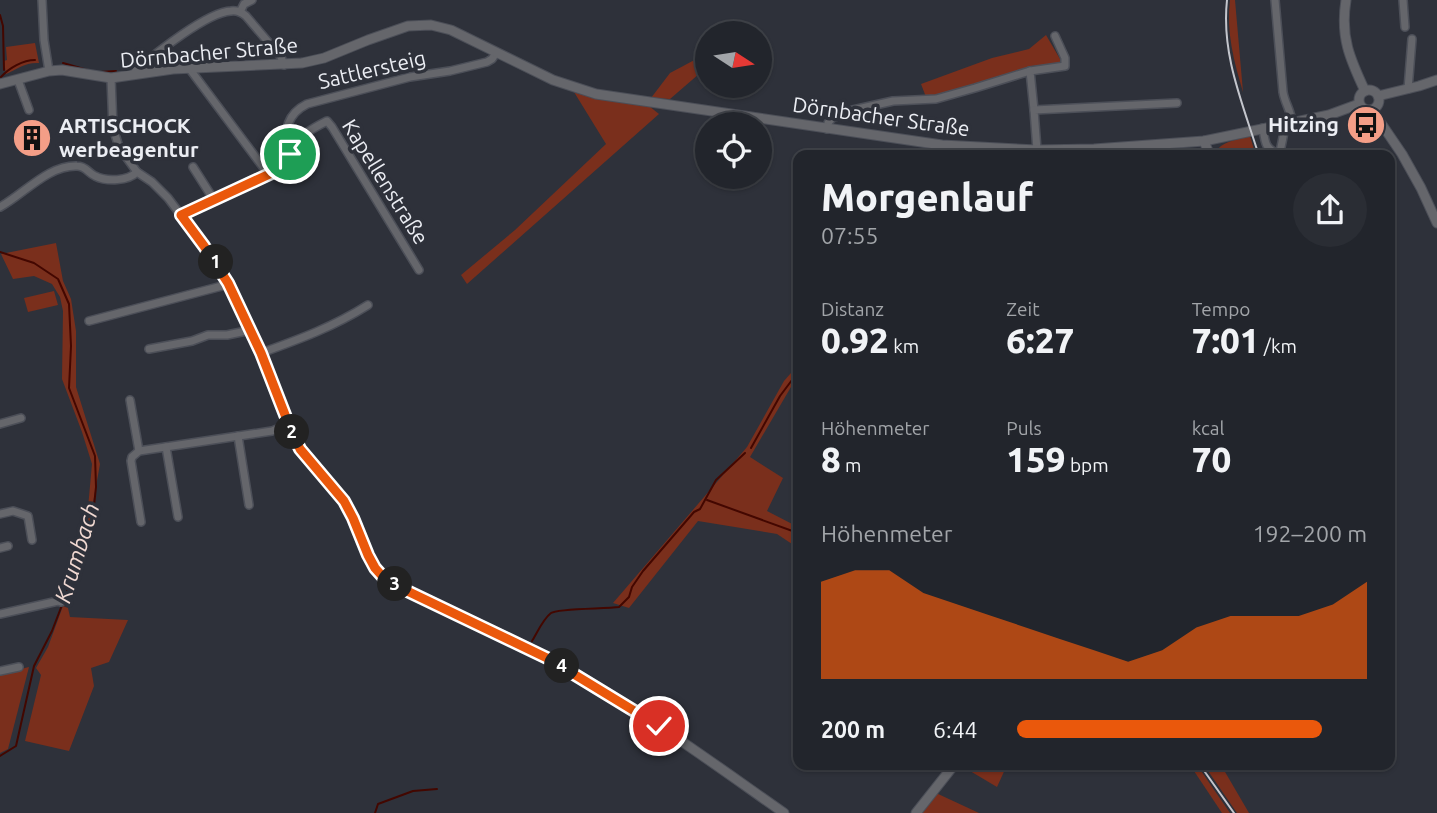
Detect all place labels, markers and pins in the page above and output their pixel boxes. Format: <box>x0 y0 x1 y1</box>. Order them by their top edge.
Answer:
bus stop icon: Hitzing <box>1345 104 1387 146</box>
place label: Hitzing <box>1268 112 1339 136</box>
place label: ARTISCHOCK werbeagentur <box>59 113 199 161</box>
building icon: ARTISCHOCK werbeagentur <box>11 117 53 159</box>
pin <box>260 124 320 184</box>
pin: 1 <box>198 244 234 280</box>
pin: 2 <box>274 414 310 450</box>
pin: 3 <box>378 566 412 602</box>
pin: 4 <box>544 648 580 684</box>
pin <box>629 696 689 756</box>

